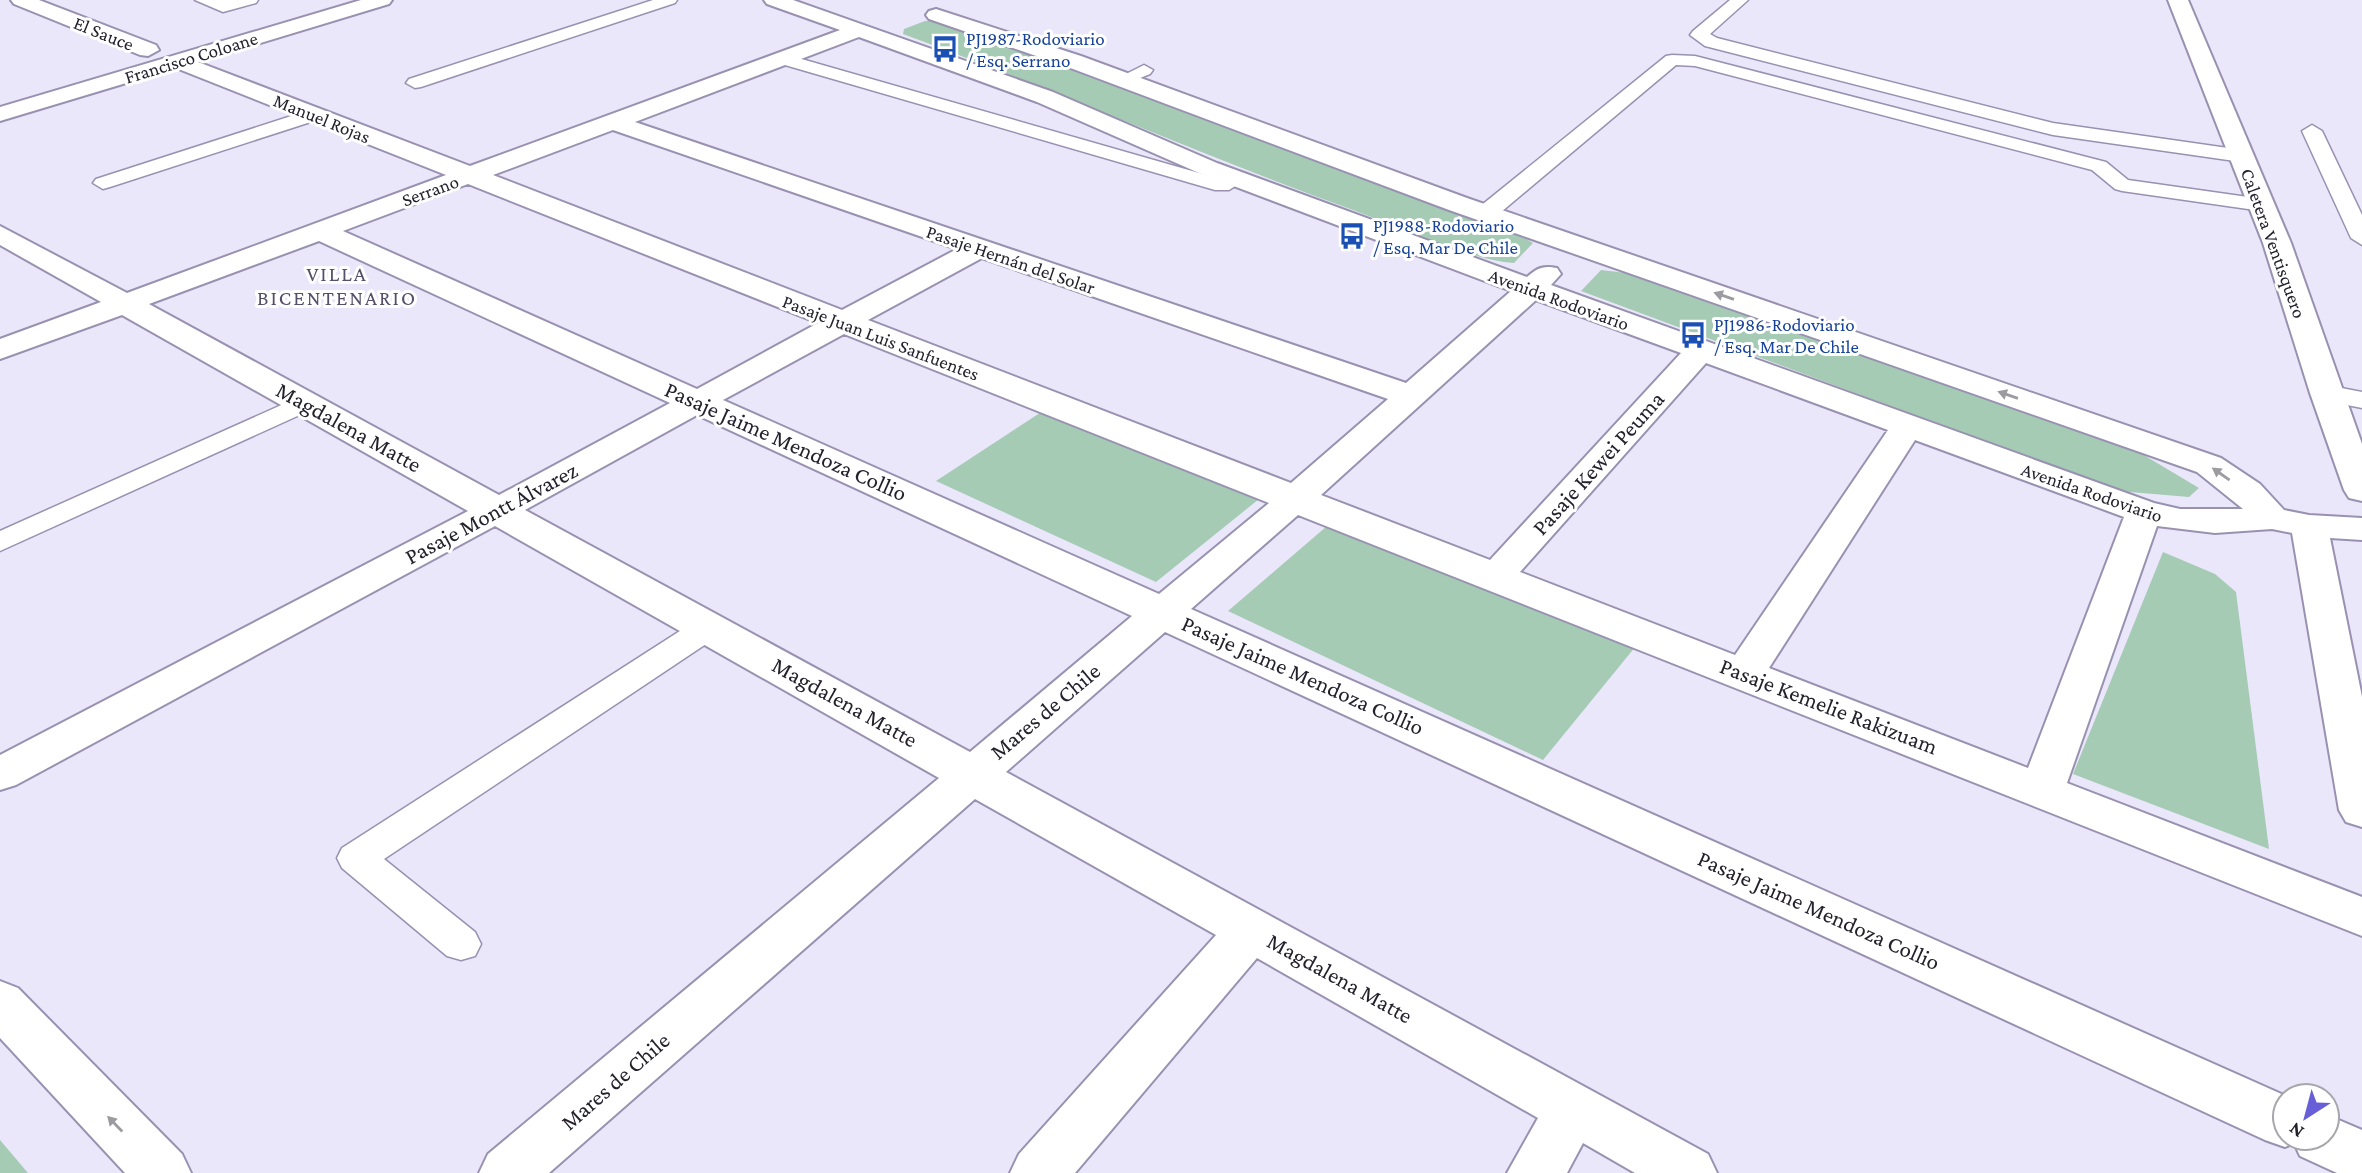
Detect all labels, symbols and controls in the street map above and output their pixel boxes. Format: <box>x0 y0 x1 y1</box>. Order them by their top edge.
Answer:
street label: El Sauce <box>71 12 137 55</box>
street label: Francisco Coloane <box>122 27 260 88</box>
place label: PJ1987-Rodoviario / Esq. Serrano <box>966 28 1105 71</box>
bus stop icon: PJ1987-Rodoviario / Esq. Serrano <box>930 34 960 64</box>
street label: Manuel Rojas <box>270 90 373 148</box>
street label: Caletera Ventisquero <box>2237 165 2310 321</box>
street label: Serrano <box>399 171 461 210</box>
place label: PJ1988-Rodoviario / Esq. Mar De Chile <box>1373 215 1518 258</box>
street label: Pasaje Hernán del Solar <box>923 221 1098 299</box>
bus stop icon: PJ1988-Rodoviario / Esq. Mar De Chile <box>1337 221 1367 251</box>
district label: VILLA BICENTENARIO <box>257 262 417 310</box>
street label: Avenida Rodoviario <box>1486 264 1632 335</box>
street label: Pasaje Juan Luis Sanfuentes <box>779 290 982 386</box>
one-way arrow <box>1713 290 1734 301</box>
place label: PJ1986-Rodoviario / Esq. Mar De Chile <box>1714 314 1859 357</box>
bus stop icon: PJ1986-Rodoviario / Esq. Mar De Chile <box>1678 320 1708 350</box>
street label: Magdalena Matte <box>272 376 426 478</box>
street label: Pasaje Jaime Mendoza Collio <box>661 376 911 506</box>
street label: Pasaje Kewei Peuma <box>1527 386 1670 540</box>
one-way arrow <box>1998 389 2019 400</box>
street label: Pasaje Montt Álvarez <box>400 456 582 569</box>
street label: Avenida Rodoviario <box>2019 459 2165 526</box>
one-way arrow <box>2212 467 2230 481</box>
street label: Pasaje Jaime Mendoza Collio <box>1178 610 1428 740</box>
street label: Magdalena Matte <box>768 651 922 753</box>
street label: Pasaje Kemelie Rakizuam <box>1717 652 1941 760</box>
street label: Mares de Chile <box>985 657 1105 765</box>
street label: Pasaje Jaime Mendoza Collio <box>1694 845 1944 975</box>
street label: Magdalena Matte <box>1263 927 1417 1029</box>
street label: Mares de Chile <box>555 1027 675 1135</box>
north arrow <box>2271 1082 2341 1152</box>
one-way arrow <box>106 1115 123 1132</box>
text: N <box>2285 1118 2308 1143</box>

